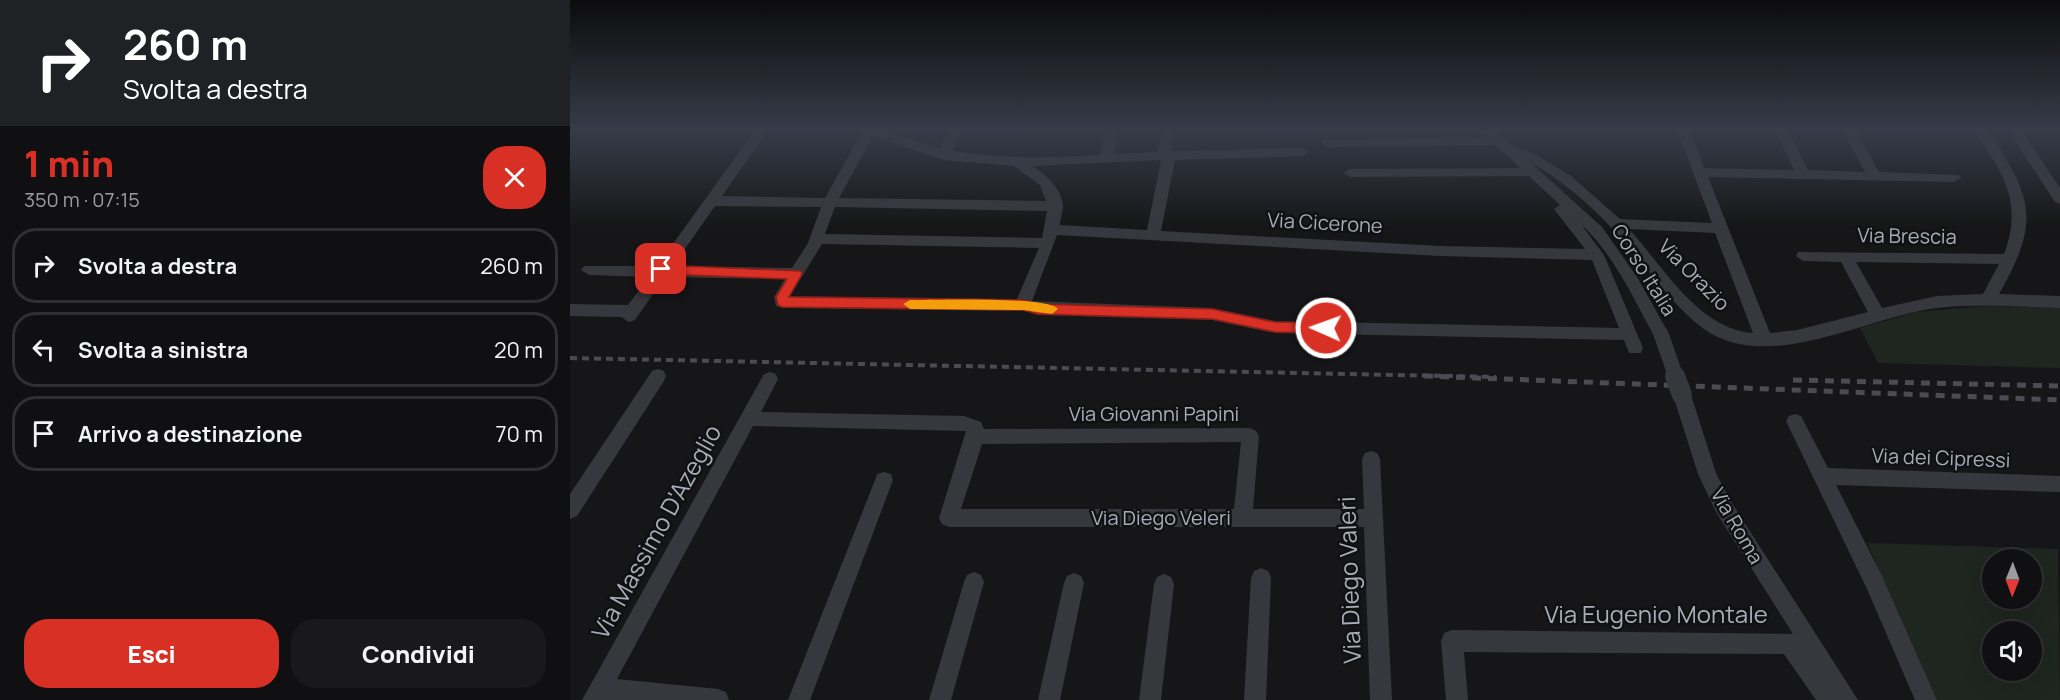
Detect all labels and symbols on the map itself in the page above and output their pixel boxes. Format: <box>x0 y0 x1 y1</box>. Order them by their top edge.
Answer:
street label: Via Cicerone <box>1267 206 1383 239</box>
street label: Corso Italia <box>1606 219 1683 321</box>
street label: Via Brescia <box>1857 221 1957 250</box>
street label: Via Orazio <box>1653 233 1736 316</box>
pin <box>635 243 686 294</box>
position arrow <box>1294 296 1358 360</box>
street label: Via Giovanni Papini <box>1069 400 1239 427</box>
street label: Via Massimo D'Azeglio <box>583 418 728 644</box>
street label: Via dei Cipressi <box>1871 442 2011 473</box>
street label: Via Roma <box>1705 483 1770 569</box>
street label: Via Diego Valeri <box>1329 496 1368 664</box>
street label: Via Diego Veleri <box>1091 504 1231 531</box>
north arrow <box>1982 549 2042 609</box>
street label: Via Eugenio Montale <box>1544 597 1768 630</box>

